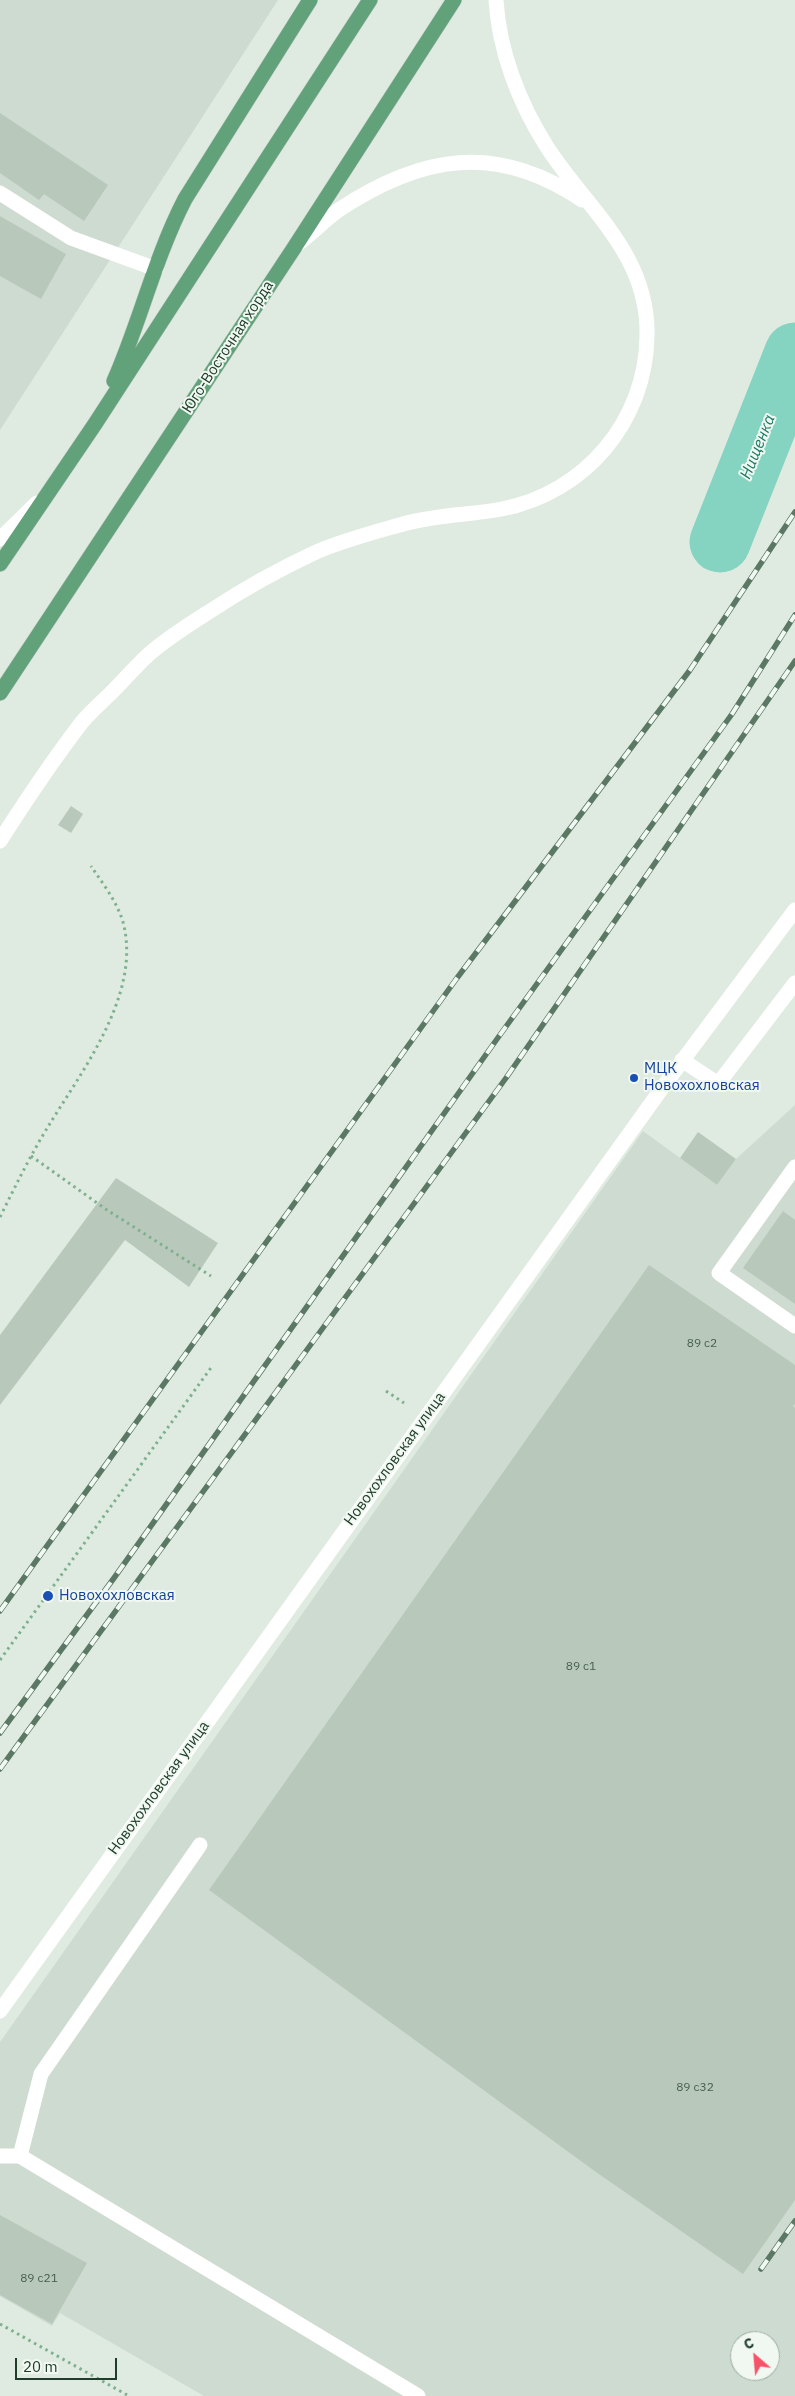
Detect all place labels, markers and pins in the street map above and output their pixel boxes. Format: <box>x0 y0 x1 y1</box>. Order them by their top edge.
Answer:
place label: МЦК Новохохловская <box>644 1060 760 1095</box>
marker: МЦК Новохохловская <box>628 1072 640 1084</box>
place label: Новохохловская <box>59 1587 175 1605</box>
marker: Новохохловская <box>41 1589 55 1603</box>

